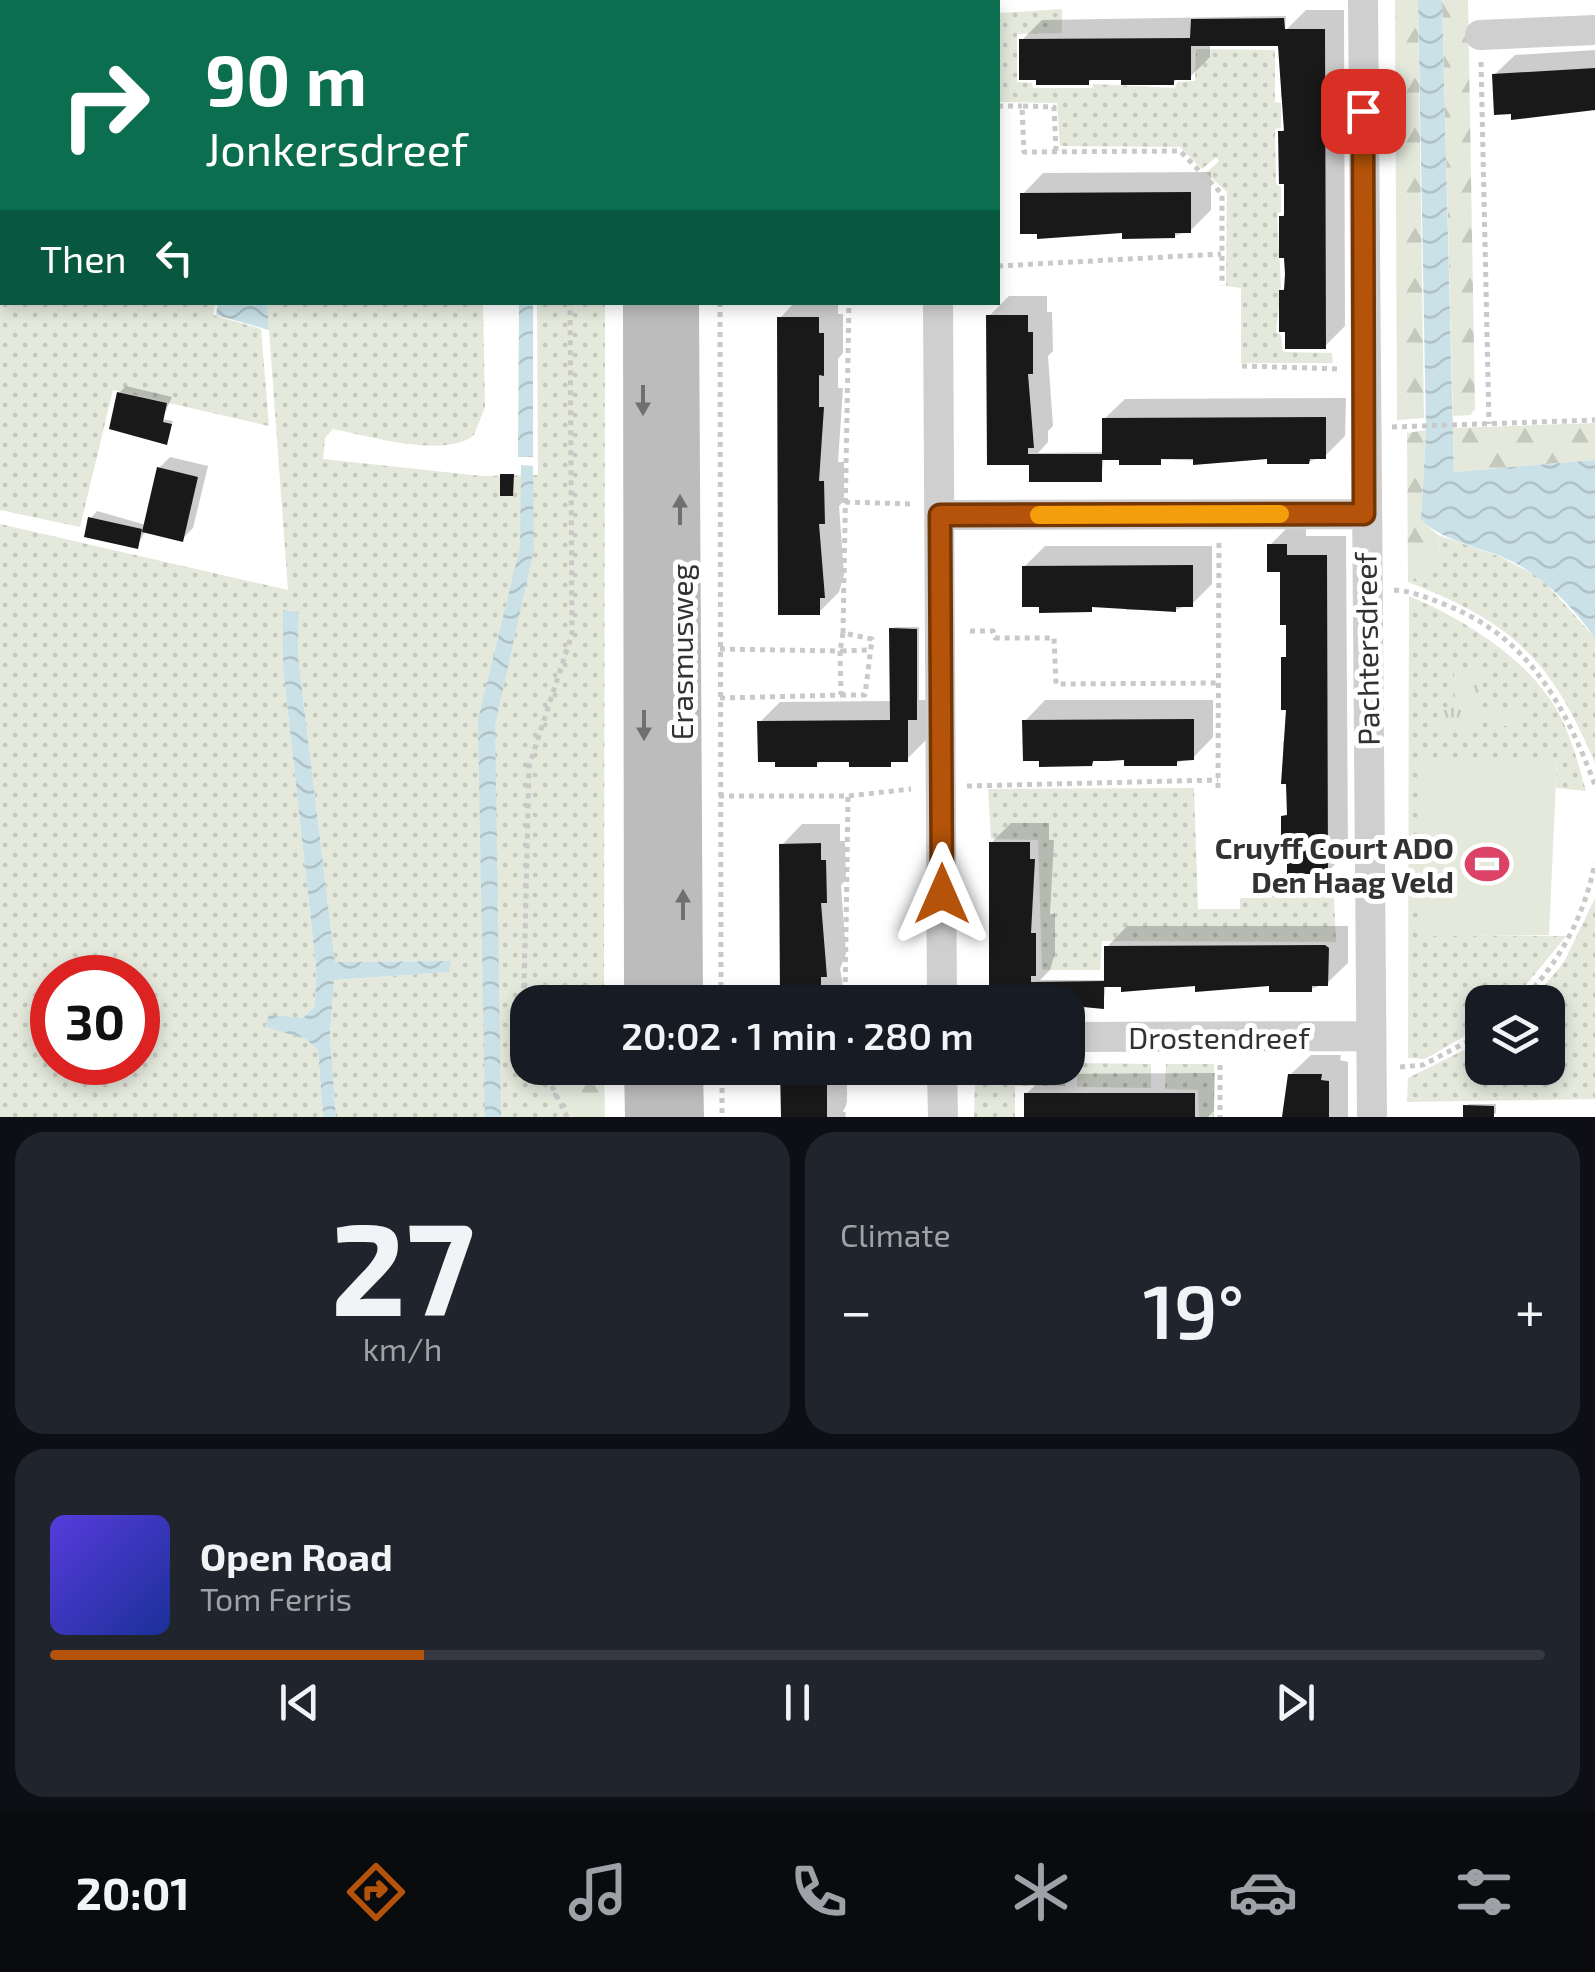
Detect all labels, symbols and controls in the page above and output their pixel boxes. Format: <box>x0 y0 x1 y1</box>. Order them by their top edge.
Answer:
text: 90 m <box>205 36 367 120</box>
icon: right <box>40 40 170 170</box>
pin <box>1321 69 1406 154</box>
icon: arrive <box>1336 84 1391 139</box>
text: Jonkersdreef <box>205 121 468 175</box>
icon: left <box>147 230 202 285</box>
text: Then <box>40 235 127 281</box>
one-way arrow <box>635 384 651 416</box>
one-way arrow <box>672 494 688 526</box>
street label: Pachtersdreef <box>1346 551 1386 746</box>
street label: Erasmusweg <box>663 563 699 740</box>
one-way arrow <box>636 709 652 741</box>
place label: Cruyff Court ADO Den Haag Veld <box>1215 829 1454 899</box>
sports icon: Cruyff Court ADO Den Haag Veld <box>1463 840 1511 888</box>
position arrow <box>890 842 994 946</box>
one-way arrow <box>674 889 690 921</box>
speed limit sign: 30 <box>30 955 160 1085</box>
map controls <box>1465 985 1565 1085</box>
button: layers <box>1465 985 1565 1085</box>
text: 20:02 · 1 min · 280 m <box>621 1012 974 1058</box>
street label: Drostendreef <box>1128 1019 1310 1055</box>
text: 27 <box>330 1186 475 1342</box>
text: Climate <box>840 1215 951 1253</box>
text: 19° <box>1143 1264 1244 1354</box>
text: − <box>840 1276 872 1342</box>
text: + <box>1515 1276 1545 1342</box>
text: km/h <box>363 1329 442 1367</box>
text: Open Road <box>200 1533 393 1579</box>
text: Tom Ferris <box>200 1579 352 1617</box>
icon: previous <box>272 1675 327 1730</box>
icon: pause <box>770 1675 825 1730</box>
icon: next <box>1268 1675 1323 1730</box>
icon: directions <box>341 1857 411 1927</box>
icon: music <box>563 1857 633 1927</box>
icon: phone <box>784 1857 854 1927</box>
icon: climate <box>1006 1857 1076 1927</box>
icon: car <box>1228 1857 1298 1927</box>
icon: filters <box>1449 1857 1519 1927</box>
text: 20:01 <box>76 1865 190 1919</box>

